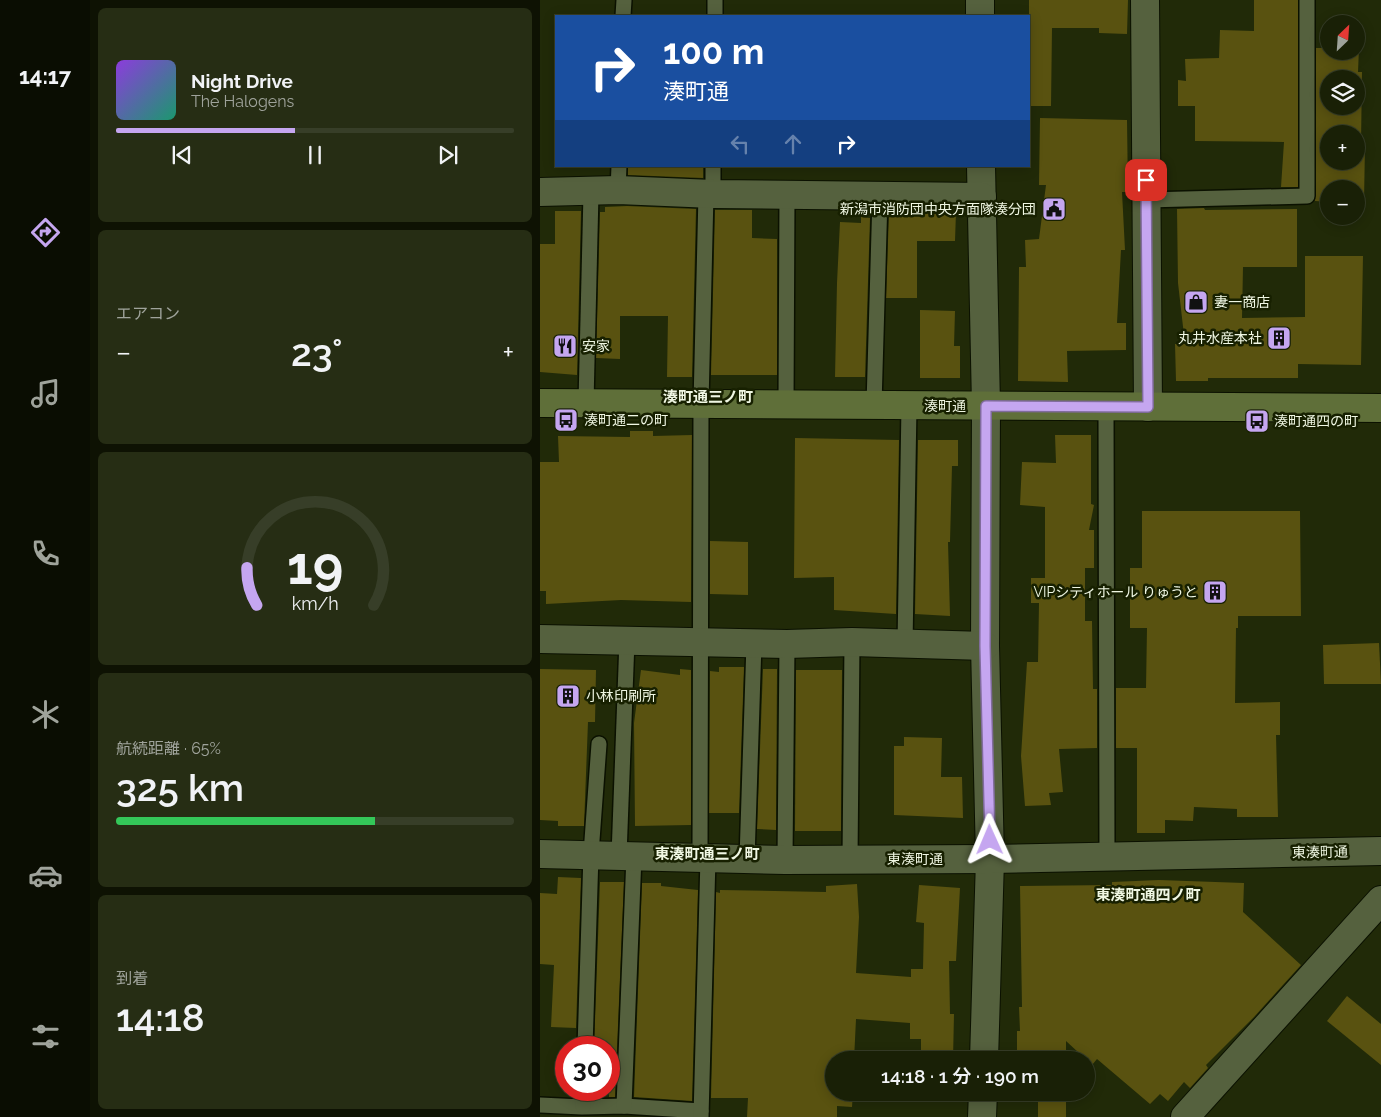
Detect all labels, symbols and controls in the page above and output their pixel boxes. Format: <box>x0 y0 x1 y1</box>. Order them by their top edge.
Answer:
north arrow <box>1320 15 1365 60</box>
map controls <box>1320 15 1365 225</box>
text: 100 m <box>663 31 764 72</box>
icon: right <box>580 35 645 100</box>
text: 14:17 <box>19 63 71 89</box>
text: Night Drive <box>191 70 293 92</box>
button: layers <box>1320 70 1365 115</box>
text: 湊町通 <box>663 78 729 104</box>
text: The Halogens <box>191 92 294 111</box>
button: + <box>1320 125 1365 170</box>
icon: left <box>726 130 754 158</box>
icon: ahead <box>779 130 807 158</box>
icon: right <box>832 130 860 158</box>
icon: previous <box>168 141 196 169</box>
icon: pause <box>301 141 329 169</box>
icon: next <box>434 141 462 169</box>
pin <box>1125 159 1167 201</box>
icon: arrive <box>1132 166 1160 194</box>
button: − <box>1320 180 1365 225</box>
public building icon: 新潟市消防団中央方面隊湊分団 <box>1041 196 1067 222</box>
place label: 新潟市消防団中央方面隊湊分団 <box>840 201 1036 217</box>
icon: directions <box>28 215 63 250</box>
shop icon: 妻一商店 <box>1183 289 1209 315</box>
place label: 妻一商店 <box>1214 294 1270 310</box>
text: エアコン <box>116 304 180 323</box>
building icon: 丸井水産本社 <box>1266 325 1292 351</box>
text: 23° <box>291 330 343 375</box>
place label: 丸井水産本社 <box>1178 330 1262 346</box>
restaurant icon: 安家 <box>552 333 578 359</box>
text: − <box>116 336 131 369</box>
text: + <box>502 336 514 369</box>
place label: 安家 <box>582 338 610 354</box>
icon: music <box>28 376 63 411</box>
district label: 湊町通三ノ町 <box>663 388 753 406</box>
street label: 湊町通 <box>924 398 966 414</box>
bus stop icon: 湊町通二の町 <box>553 407 579 433</box>
bus stop icon: 湊町通四の町 <box>1244 408 1270 434</box>
place label: 湊町通二の町 <box>584 412 668 428</box>
place label: 湊町通四の町 <box>1274 413 1358 429</box>
text: 19 <box>287 535 343 596</box>
icon: phone <box>28 536 63 571</box>
building icon: VIPシティホール りゅうと <box>1202 579 1228 605</box>
place label: VIPシティホール りゅうと <box>1034 584 1198 600</box>
text: km/h <box>291 593 339 614</box>
building icon: 小林印刷所 <box>555 683 581 709</box>
place label: 小林印刷所 <box>586 688 656 704</box>
icon: climate <box>28 697 63 732</box>
text: 航続距離 · 65% <box>116 739 221 758</box>
text: 325 km <box>116 765 244 810</box>
position arrow <box>963 813 1015 865</box>
street label: 東湊町通 <box>1292 844 1348 860</box>
district label: 東湊町通三ノ町 <box>654 845 760 863</box>
street label: 東湊町通 <box>887 851 943 867</box>
icon: car <box>28 858 63 893</box>
district label: 東湊町通四ノ町 <box>1095 886 1201 904</box>
text: 到着 <box>116 969 148 988</box>
text: 14:18 <box>116 995 205 1040</box>
icon: filters <box>28 1019 63 1054</box>
speed limit sign: 30 <box>555 1036 620 1101</box>
text: 14:18 · 1 分 · 190 m <box>881 1065 1039 1087</box>

